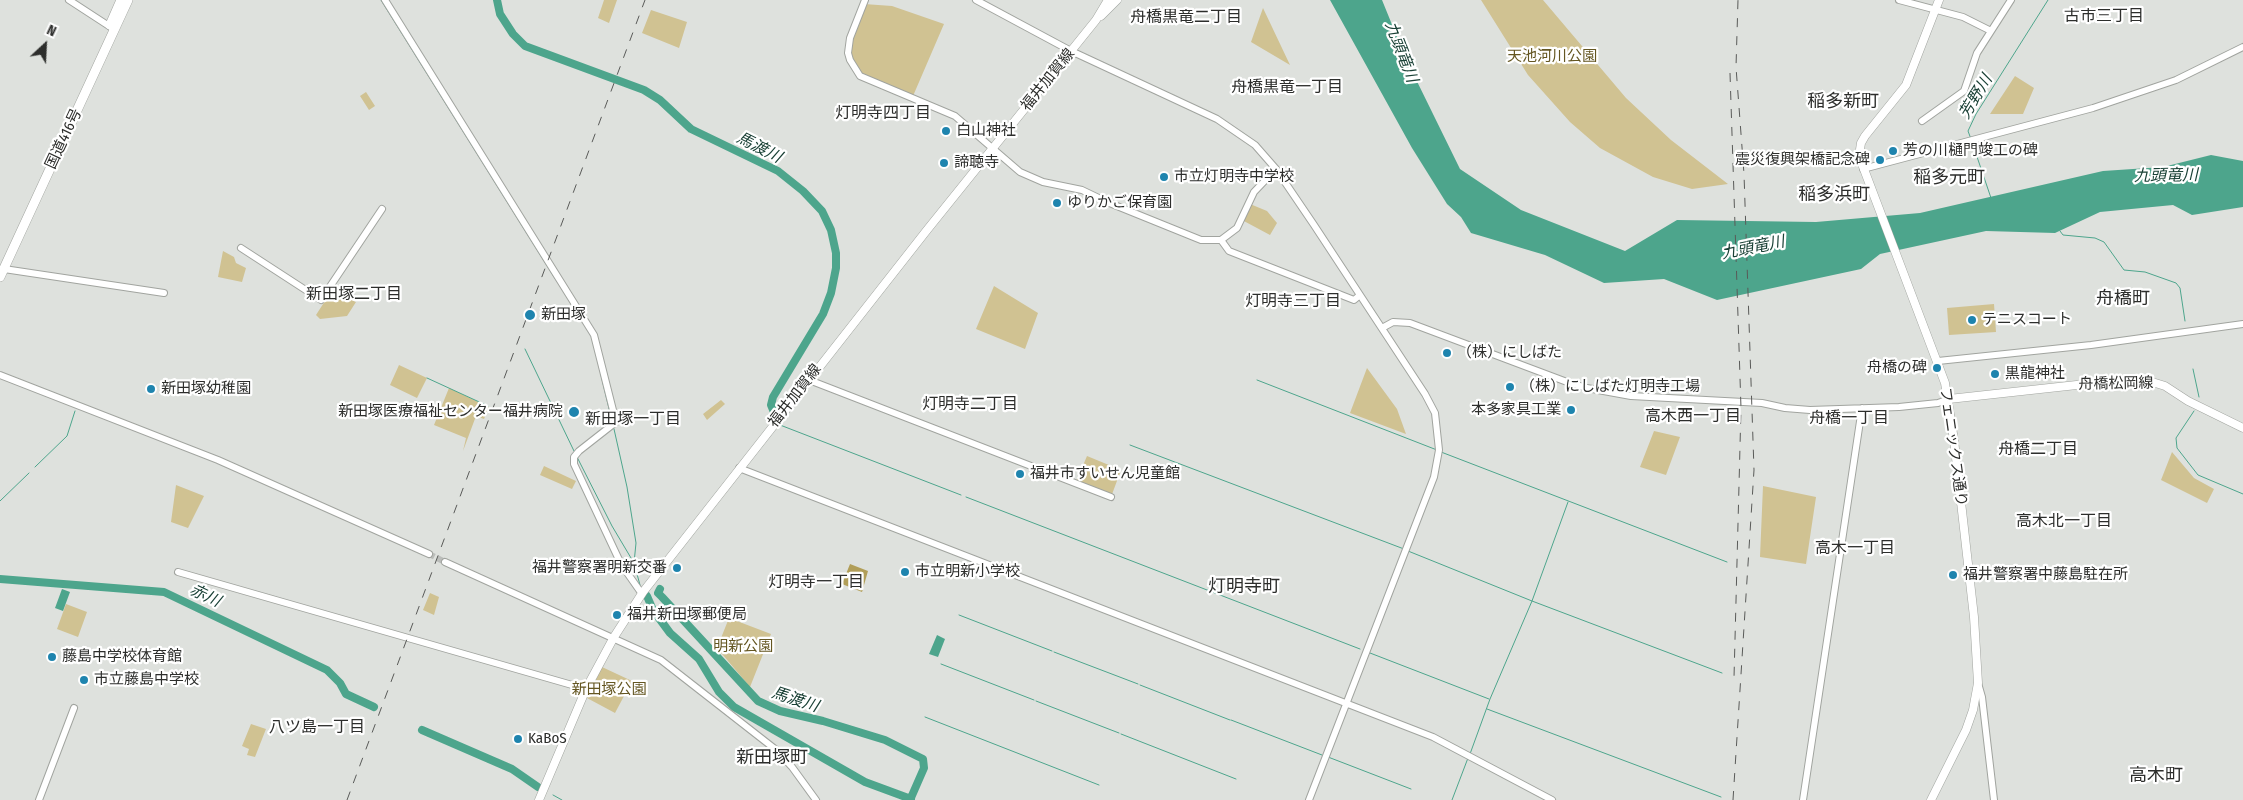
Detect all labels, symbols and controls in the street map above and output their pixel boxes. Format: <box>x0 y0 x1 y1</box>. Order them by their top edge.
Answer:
district label: 古市三丁目 <box>2064 7 2144 27</box>
district label: 舟橋黒竜二丁目 <box>1130 8 1242 28</box>
water label: 九頭竜川 <box>1381 19 1421 85</box>
north arrow <box>20 20 70 70</box>
text: N <box>44 21 59 40</box>
street label: 福井加賀線 <box>1017 45 1079 115</box>
park label: 天池河川公園 <box>1507 48 1597 66</box>
water label: 芳野川 <box>1955 71 1997 123</box>
district label: 舟橋黒竜一丁目 <box>1231 78 1343 98</box>
district label: 稲多新町 <box>1807 91 1879 113</box>
district label: 灯明寺四丁目 <box>835 104 931 124</box>
street label: 国道416号 <box>42 106 86 172</box>
place label: 白山神社 <box>956 122 1016 140</box>
marker: 白山神社 <box>940 125 952 137</box>
water label: 馬渡川 <box>733 129 785 167</box>
place label: 芳の川樋門竣工の碑 <box>1903 142 2038 160</box>
marker: 芳の川樋門竣工の碑 <box>1887 145 1899 157</box>
place label: 震災復興架橋記念碑 <box>1735 151 1870 169</box>
place label: 諦聴寺 <box>954 154 999 172</box>
marker: 震災復興架橋記念碑 <box>1874 154 1886 166</box>
marker: 諦聴寺 <box>938 157 950 169</box>
water label: 九頭竜川 <box>2134 166 2198 186</box>
district label: 稲多元町 <box>1913 167 1985 189</box>
place label: 市立灯明寺中学校 <box>1174 168 1294 186</box>
marker: 市立灯明寺中学校 <box>1158 171 1170 183</box>
district label: 稲多浜町 <box>1798 184 1870 206</box>
place label: ゆりかご保育園 <box>1067 194 1172 212</box>
marker: ゆりかご保育園 <box>1051 197 1063 209</box>
water label: 九頭竜川 <box>1720 232 1786 264</box>
district label: 新田塚二丁目 <box>306 285 402 305</box>
district label: 舟橋町 <box>2096 288 2150 310</box>
district label: 灯明寺三丁目 <box>1245 292 1341 312</box>
place label: 新田塚 <box>541 306 586 324</box>
marker: 新田塚 <box>523 308 537 322</box>
place label: テニスコート <box>1982 311 2072 329</box>
marker: テニスコート <box>1966 314 1978 326</box>
place label: （株）にしばた <box>1457 344 1562 362</box>
marker: （株）にしばた <box>1441 347 1453 359</box>
place label: 舟橋の碑 <box>1867 359 1927 377</box>
street label: 福井加賀線 <box>765 361 825 431</box>
marker: 舟橋の碑 <box>1931 362 1943 374</box>
place label: 黒龍神社 <box>2005 365 2065 383</box>
marker: 黒龍神社 <box>1989 368 2001 380</box>
street label: 舟橋松岡線 <box>2078 374 2154 394</box>
place label: （株）にしばた灯明寺工場 <box>1520 378 1700 396</box>
place label: 新田塚幼稚園 <box>161 380 251 398</box>
marker: （株）にしばた灯明寺工場 <box>1504 381 1516 393</box>
marker: 新田塚幼稚園 <box>145 383 157 395</box>
street label: フェニックス通り <box>1936 386 1970 508</box>
district label: 灯明寺二丁目 <box>922 395 1018 415</box>
place label: 本多家具工業 <box>1471 401 1561 419</box>
place label: 新田塚医療福祉センター福井病院 <box>338 403 563 421</box>
marker: 本多家具工業 <box>1565 404 1577 416</box>
marker: 新田塚医療福祉センター福井病院 <box>567 405 581 419</box>
district label: 高木西一丁目 <box>1645 407 1741 427</box>
district label: 舟橋一丁目 <box>1809 409 1889 429</box>
district label: 新田塚一丁目 <box>585 410 681 430</box>
district label: 舟橋二丁目 <box>1998 440 2078 460</box>
place label: 福井市すいせん児童館 <box>1030 465 1180 483</box>
marker: 福井市すいせん児童館 <box>1014 468 1026 480</box>
district label: 高木北一丁目 <box>2016 512 2112 532</box>
district label: 高木一丁目 <box>1815 539 1895 559</box>
place label: 福井警察署明新交番 <box>532 559 667 577</box>
marker: 福井警察署明新交番 <box>671 562 683 574</box>
place label: 市立明新小学校 <box>915 563 1020 581</box>
marker: 市立明新小学校 <box>899 566 911 578</box>
place label: 福井警察署中藤島駐在所 <box>1963 566 2128 584</box>
marker: 福井警察署中藤島駐在所 <box>1947 569 1959 581</box>
district label: 灯明寺一丁目 <box>768 573 864 593</box>
district label: 灯明寺町 <box>1208 576 1280 598</box>
water label: 赤川 <box>186 581 224 611</box>
place label: 福井新田塚郵便局 <box>627 606 747 624</box>
marker: 福井新田塚郵便局 <box>611 609 623 621</box>
park label: 明新公園 <box>713 638 773 656</box>
place label: 藤島中学校体育館 <box>62 648 182 666</box>
marker: 藤島中学校体育館 <box>46 651 58 663</box>
place label: 市立藤島中学校 <box>94 671 199 689</box>
marker: 市立藤島中学校 <box>78 674 90 686</box>
park label: 新田塚公園 <box>572 681 646 699</box>
water label: 馬渡川 <box>769 683 821 717</box>
district label: 八ツ島一丁目 <box>269 718 365 738</box>
place label: KaBoS <box>528 730 567 748</box>
marker: KaBoS <box>512 733 524 745</box>
district label: 新田塚町 <box>736 747 808 769</box>
district label: 高木町 <box>2129 765 2183 787</box>

